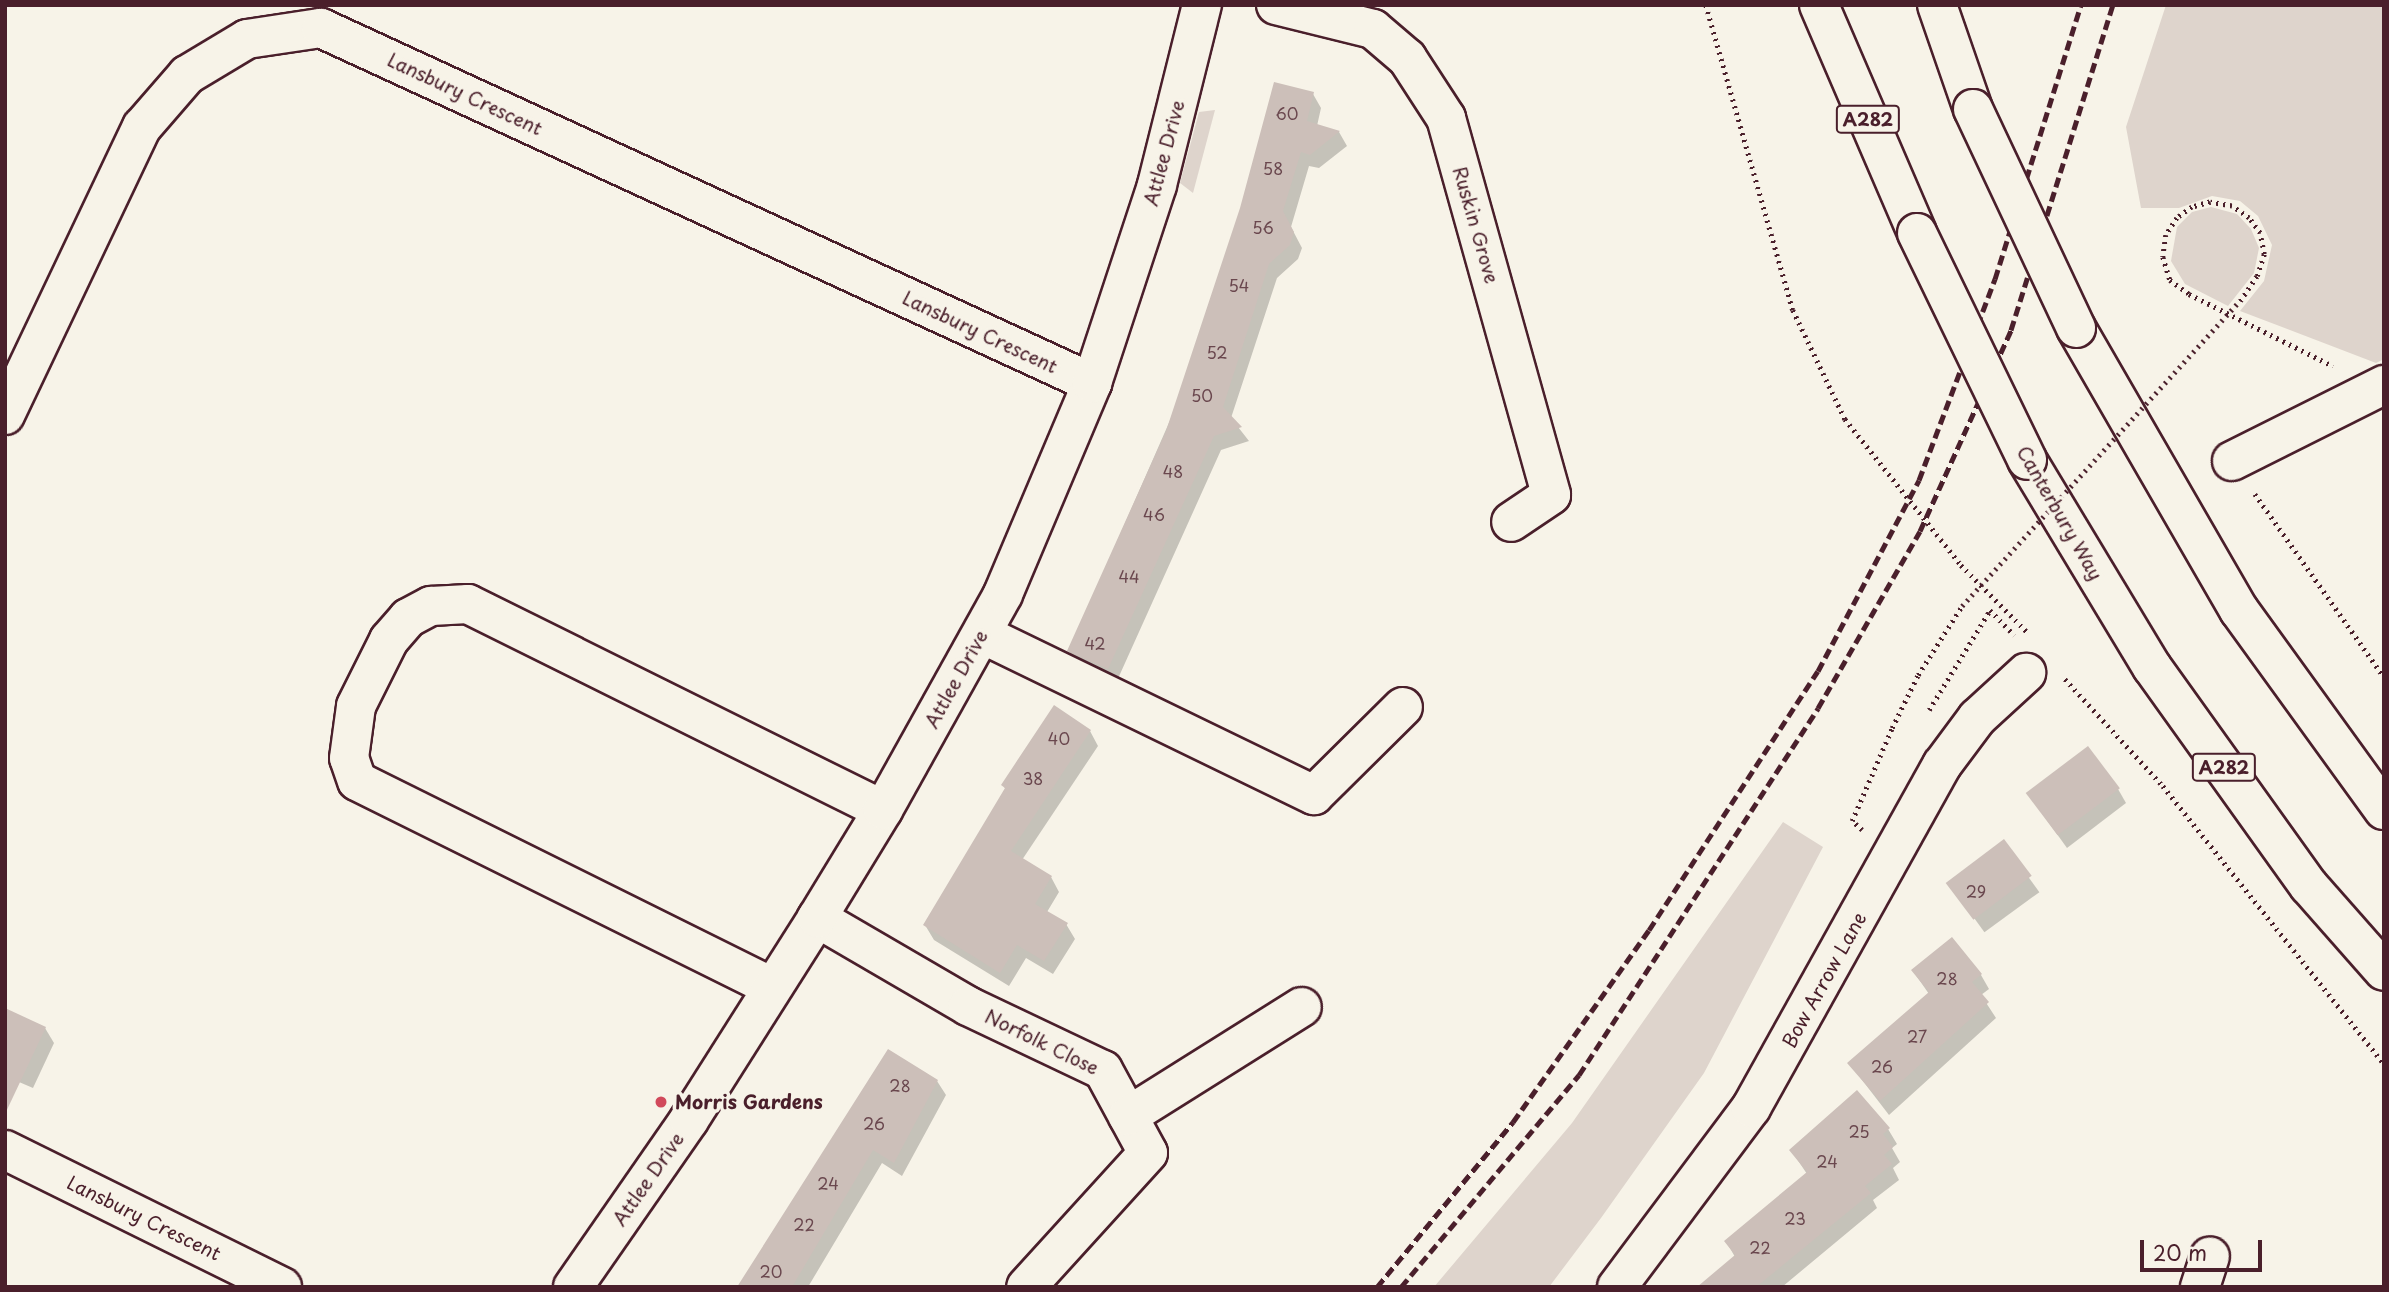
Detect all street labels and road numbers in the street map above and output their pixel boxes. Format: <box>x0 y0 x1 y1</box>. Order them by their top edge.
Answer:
street label: Lansbury Crescent <box>384 48 546 140</box>
street label: Attlee Drive <box>1139 97 1189 209</box>
road number: A282 <box>1835 104 1901 134</box>
street label: Ruskin Grove <box>1448 163 1504 287</box>
street label: Lansbury Crescent <box>899 286 1061 378</box>
street label: Canterbury Way <box>2012 442 2108 584</box>
street label: Attlee Drive <box>919 625 993 733</box>
road number: A282 <box>2191 752 2257 782</box>
street label: Bow Arrow Lane <box>1777 908 1871 1052</box>
street label: Norfolk Close <box>982 1005 1102 1079</box>
street label: Attlee Drive <box>607 1127 689 1231</box>
street label: Lansbury Crescent <box>63 1171 225 1265</box>

